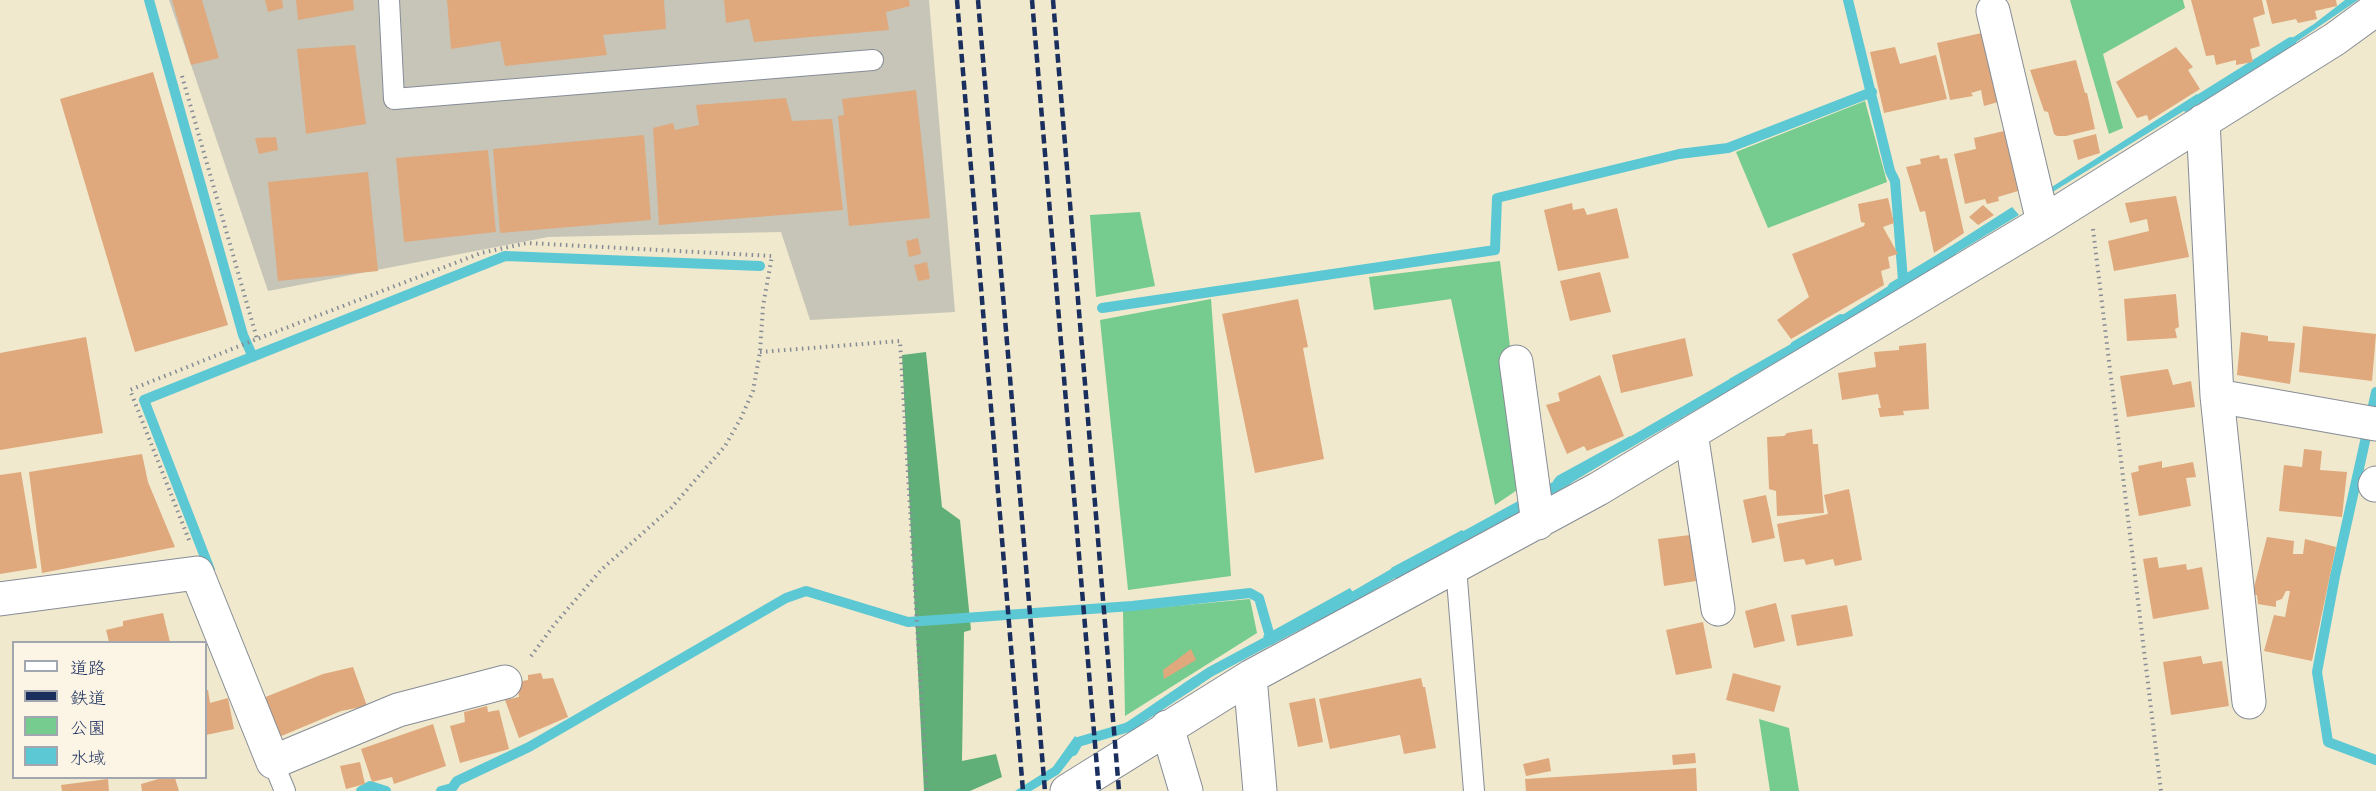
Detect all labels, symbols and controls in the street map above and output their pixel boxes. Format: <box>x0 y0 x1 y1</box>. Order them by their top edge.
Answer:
legend <box>12 641 207 779</box>
text: 道路 <box>70 656 106 679</box>
text: 鉄道 <box>70 686 106 709</box>
text: 公園 <box>70 716 106 739</box>
text: 水域 <box>70 746 106 769</box>

